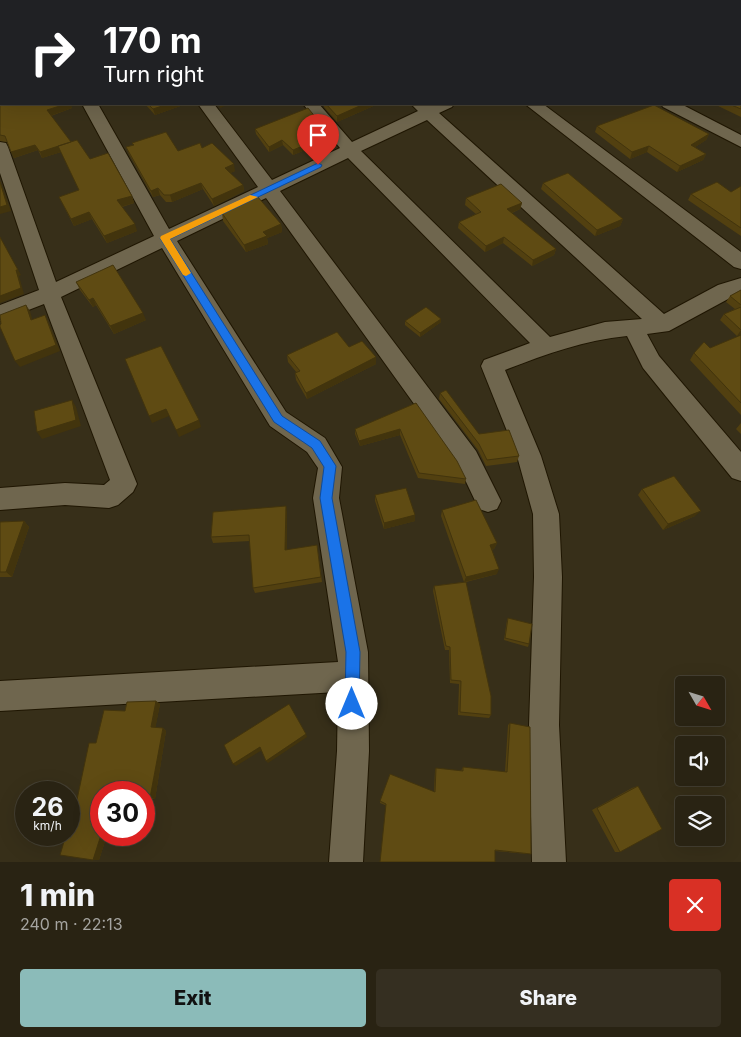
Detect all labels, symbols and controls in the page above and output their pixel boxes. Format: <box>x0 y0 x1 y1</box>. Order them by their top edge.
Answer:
text: 170 m <box>103 19 202 61</box>
icon: right <box>20 20 85 85</box>
text: Turn right <box>103 61 204 87</box>
pin <box>297 114 339 165</box>
icon: arrive <box>304 121 332 149</box>
north arrow <box>675 676 725 726</box>
map controls <box>675 676 725 846</box>
position arrow <box>325 677 377 729</box>
button: sound <box>675 736 725 786</box>
speed limit sign: 30 <box>90 781 155 846</box>
text: 26 <box>32 792 63 822</box>
button: layers <box>675 796 725 846</box>
text: km/h <box>33 818 62 833</box>
text: 1 min <box>20 877 95 913</box>
button: close <box>669 879 721 931</box>
text: 240 m · 22:13 <box>20 914 123 934</box>
button: Exit <box>20 969 366 1027</box>
button: Share <box>376 969 721 1027</box>

